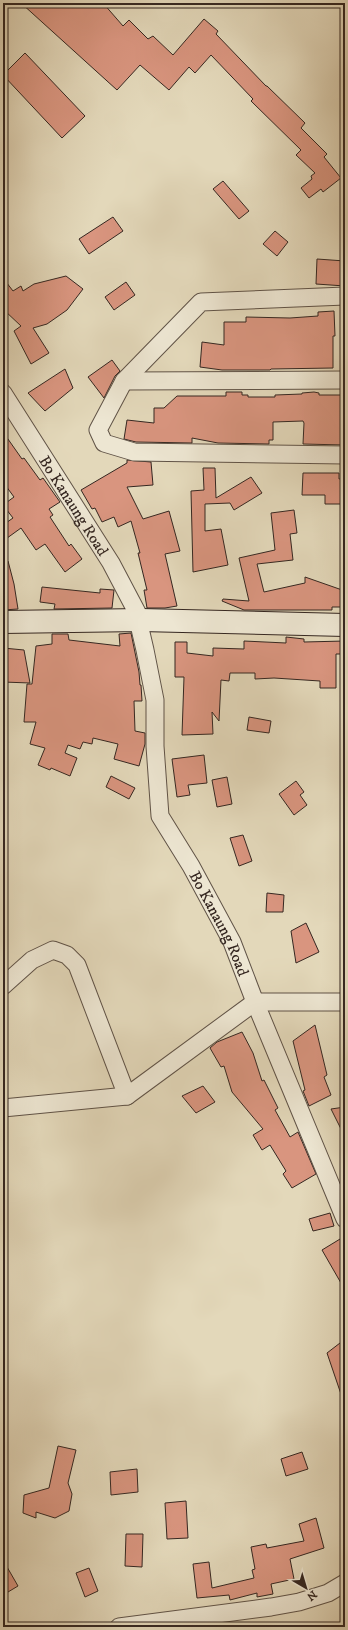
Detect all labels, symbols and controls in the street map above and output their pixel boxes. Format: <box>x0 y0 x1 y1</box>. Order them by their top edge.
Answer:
street label: Bo Kanaung Road <box>34 452 113 560</box>
street label: Bo Kanaung Road <box>184 868 253 979</box>
north arrow <box>286 1568 326 1608</box>
text: N <box>304 1587 319 1603</box>

